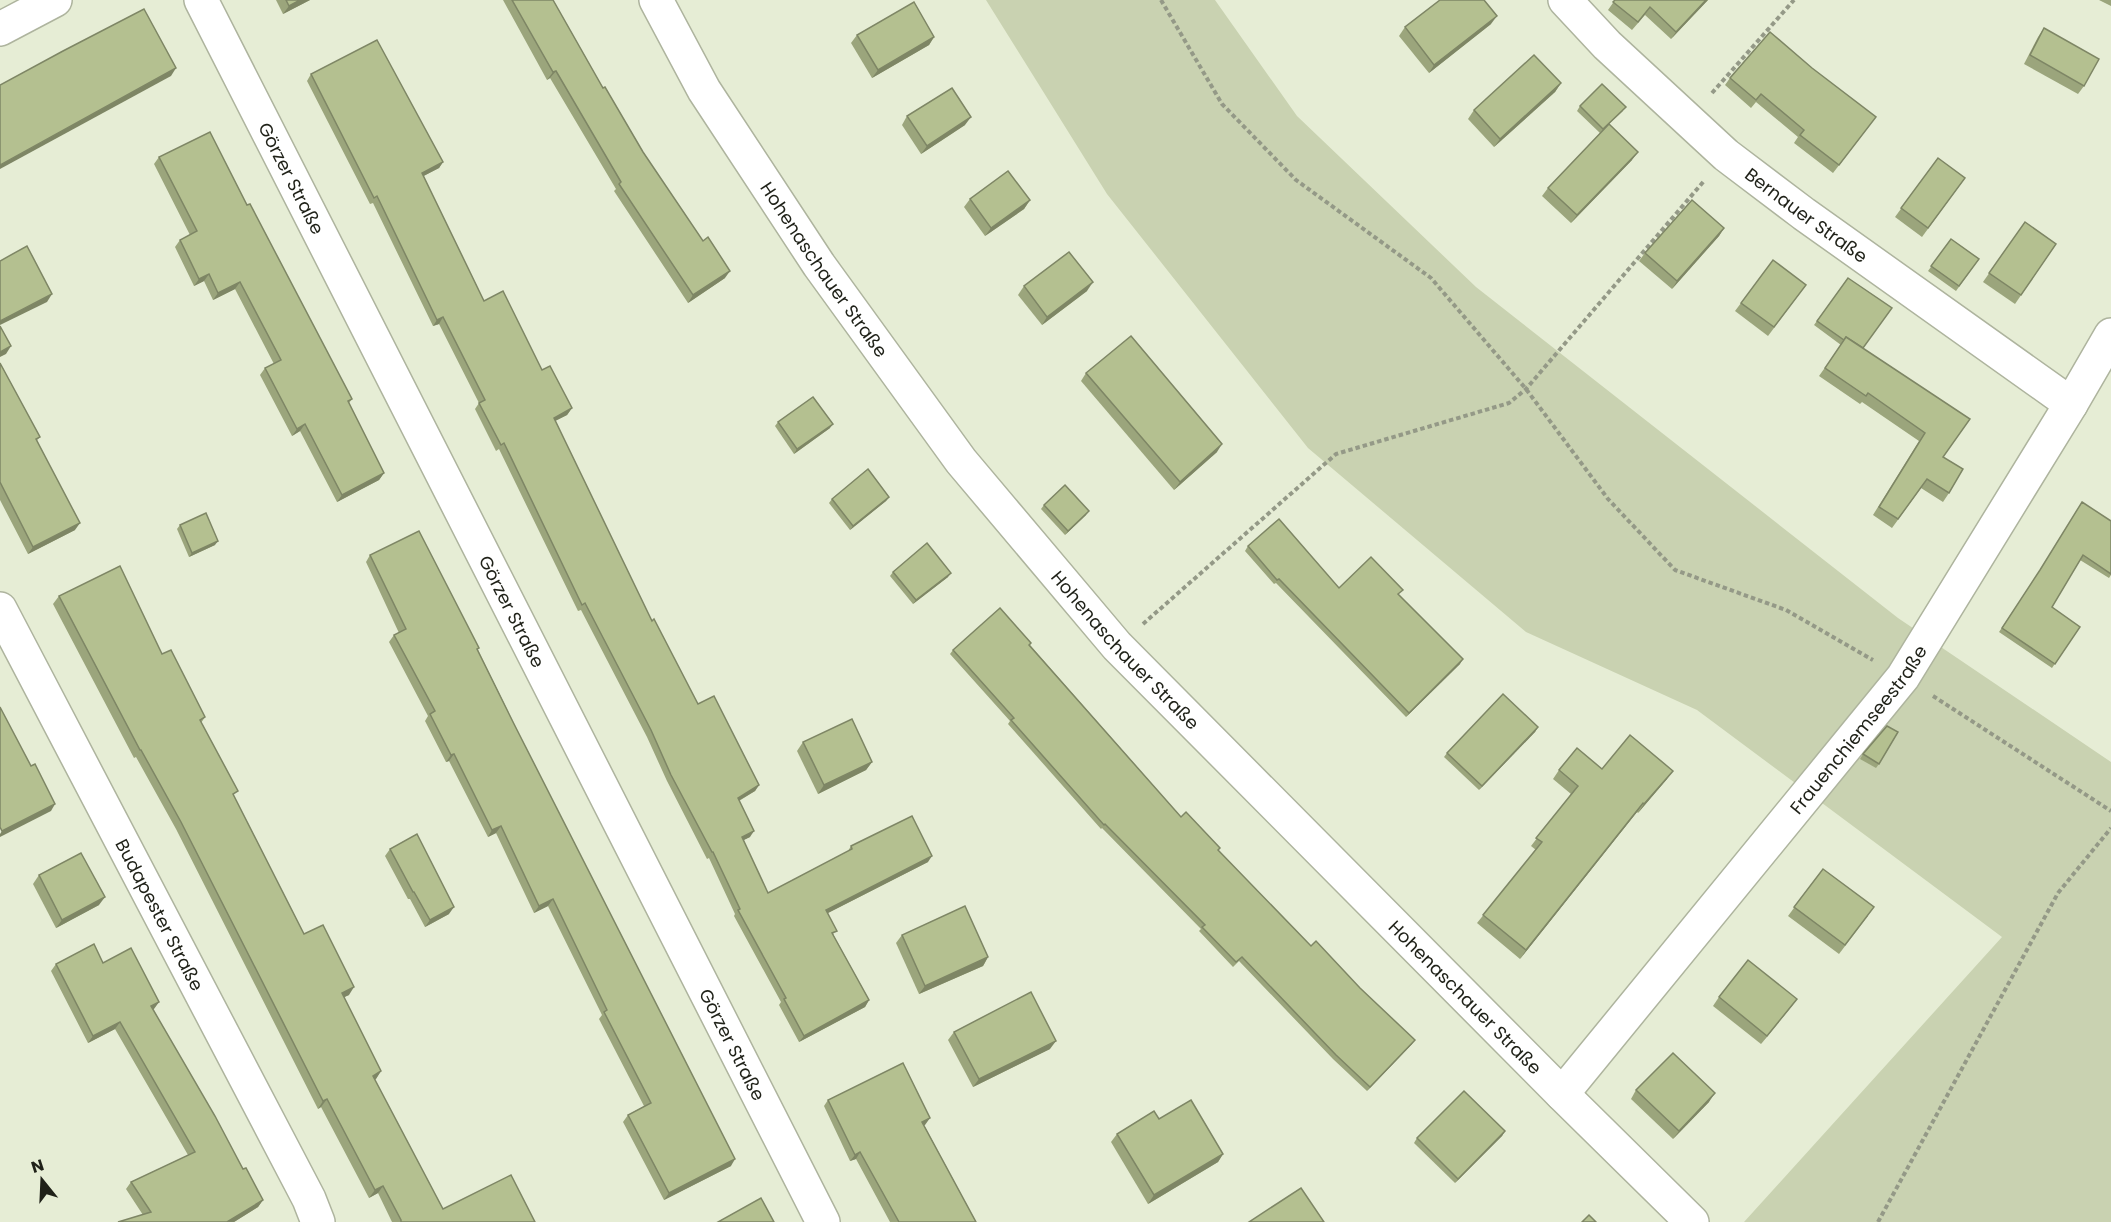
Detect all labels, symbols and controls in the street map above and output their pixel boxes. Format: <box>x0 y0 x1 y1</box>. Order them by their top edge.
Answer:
street label: Görzer Straße <box>253 118 331 239</box>
street label: Bernauer Straße <box>1740 161 1873 268</box>
street label: Hohenaschauer Straße <box>755 177 894 362</box>
street label: Görzer Straße <box>473 551 551 672</box>
street label: Hohenaschauer Straße <box>1046 565 1205 735</box>
street label: Frauenchiemseestraße <box>1784 640 1932 819</box>
street label: Budapester Straße <box>110 834 210 995</box>
street label: Hohenaschauer Straße <box>1383 914 1548 1080</box>
street label: Görzer Straße <box>694 984 772 1105</box>
north arrow <box>12 1150 72 1210</box>
text: N <box>28 1153 47 1179</box>

